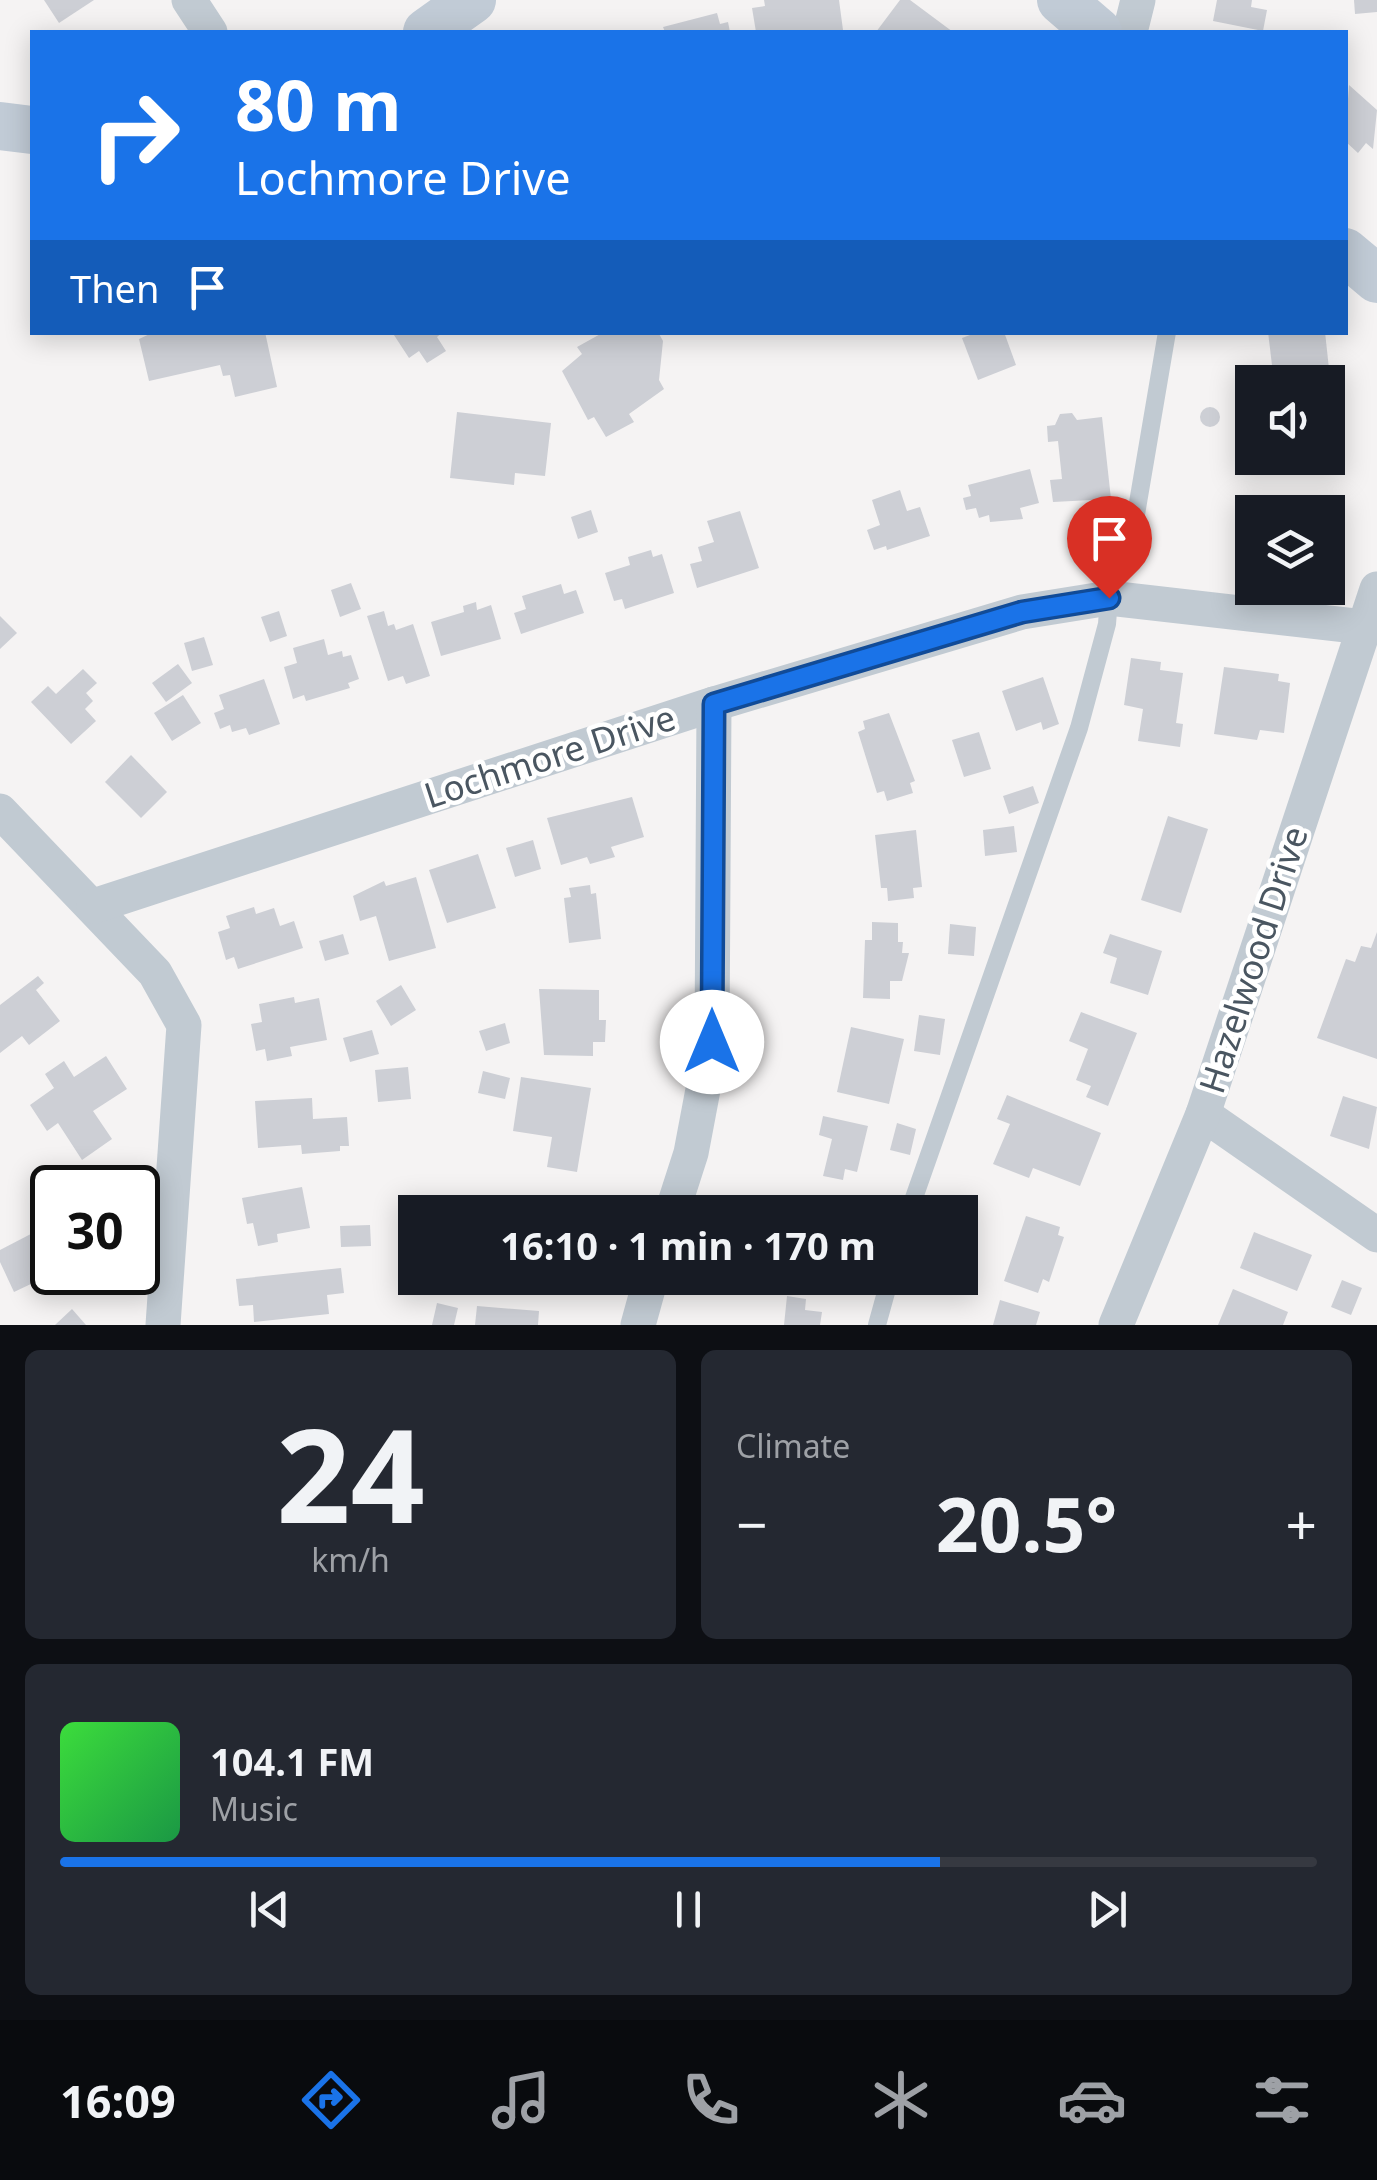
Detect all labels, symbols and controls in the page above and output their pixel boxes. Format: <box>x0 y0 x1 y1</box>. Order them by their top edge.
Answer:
text: 80 m <box>235 56 402 152</box>
icon: right <box>70 70 200 200</box>
text: Lochmore Drive <box>235 147 571 208</box>
icon: arrive <box>180 260 235 315</box>
text: Then <box>70 262 160 314</box>
map controls <box>1235 365 1345 605</box>
button: sound <box>1235 365 1345 475</box>
button: layers <box>1235 495 1345 605</box>
pin <box>1067 496 1152 599</box>
icon: arrive <box>1082 511 1137 566</box>
street label: Lochmore Drive <box>418 693 681 818</box>
street label: Hazelwood Drive <box>1187 820 1318 1099</box>
position arrow <box>660 990 764 1094</box>
speed limit sign: 30 <box>30 1165 160 1295</box>
text: 16:10 · 1 min · 170 m <box>500 1219 876 1271</box>
text: 24 <box>276 1384 425 1561</box>
text: Climate <box>736 1424 850 1467</box>
text: 20.5° <box>936 1472 1117 1574</box>
text: − <box>736 1486 767 1561</box>
text: + <box>1286 1486 1317 1561</box>
text: km/h <box>311 1538 390 1581</box>
text: 104.1 FM <box>210 1735 374 1787</box>
text: Music <box>210 1787 298 1830</box>
icon: previous <box>242 1882 297 1937</box>
icon: pause <box>661 1882 716 1937</box>
icon: next <box>1080 1882 1135 1937</box>
icon: directions <box>296 2065 366 2135</box>
icon: music <box>486 2065 556 2135</box>
icon: phone <box>676 2065 746 2135</box>
icon: climate <box>866 2065 936 2135</box>
icon: car <box>1057 2065 1127 2135</box>
icon: filters <box>1247 2065 1317 2135</box>
text: 16:09 <box>60 2070 176 2131</box>

